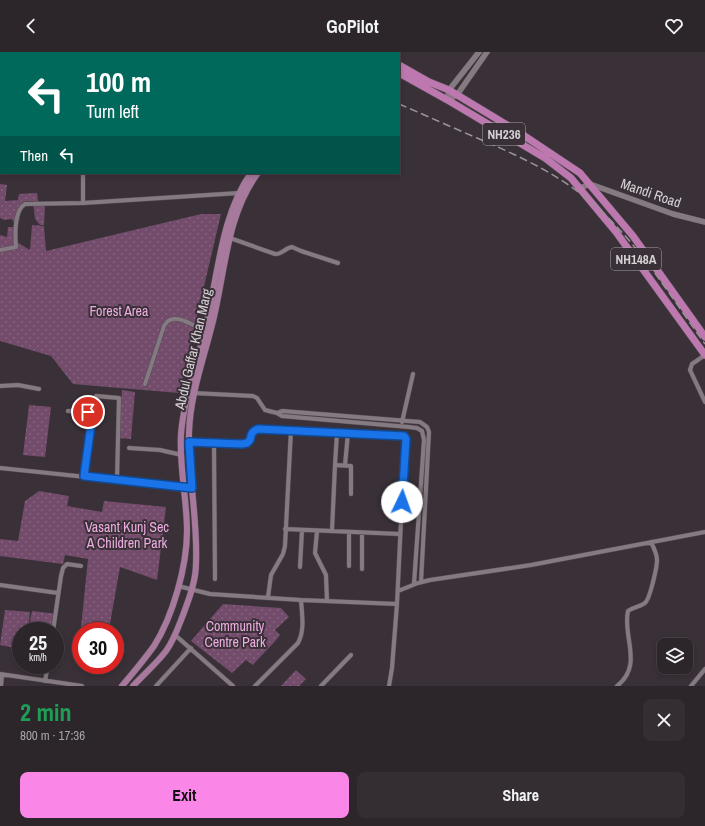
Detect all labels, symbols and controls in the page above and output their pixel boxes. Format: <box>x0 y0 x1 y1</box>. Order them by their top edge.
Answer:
text: GoPilot <box>326 14 379 39</box>
icon: back <box>20 15 42 37</box>
icon: heart <box>663 15 685 37</box>
text: 100 m <box>86 63 151 101</box>
icon: left <box>20 68 72 120</box>
text: Turn left <box>86 99 139 124</box>
road number: NH236 <box>483 123 525 145</box>
icon: left <box>56 144 78 166</box>
text: Then <box>20 145 48 166</box>
street label: Mandi Road <box>619 174 683 212</box>
road number: NH148A <box>611 248 661 270</box>
street label: Abdul Gaffar Khan Marg <box>170 286 216 412</box>
park label: Forest Area <box>90 302 149 320</box>
pin <box>71 395 105 429</box>
icon: arrive <box>77 401 99 423</box>
position arrow <box>381 481 423 523</box>
park label: Vasant Kunj Sec A Children Park <box>85 518 169 552</box>
park label: Community Centre Park <box>204 617 266 651</box>
speed limit sign: 30 <box>72 622 124 674</box>
text: 25 <box>29 629 47 656</box>
map controls <box>657 638 693 674</box>
button: layers <box>657 638 693 674</box>
text: km/h <box>29 651 47 664</box>
text: 2 min <box>20 696 71 728</box>
button: close <box>643 699 685 741</box>
text: 800 m · 17:36 <box>20 727 85 744</box>
button: Exit <box>20 772 349 818</box>
button: Share <box>357 772 685 818</box>

